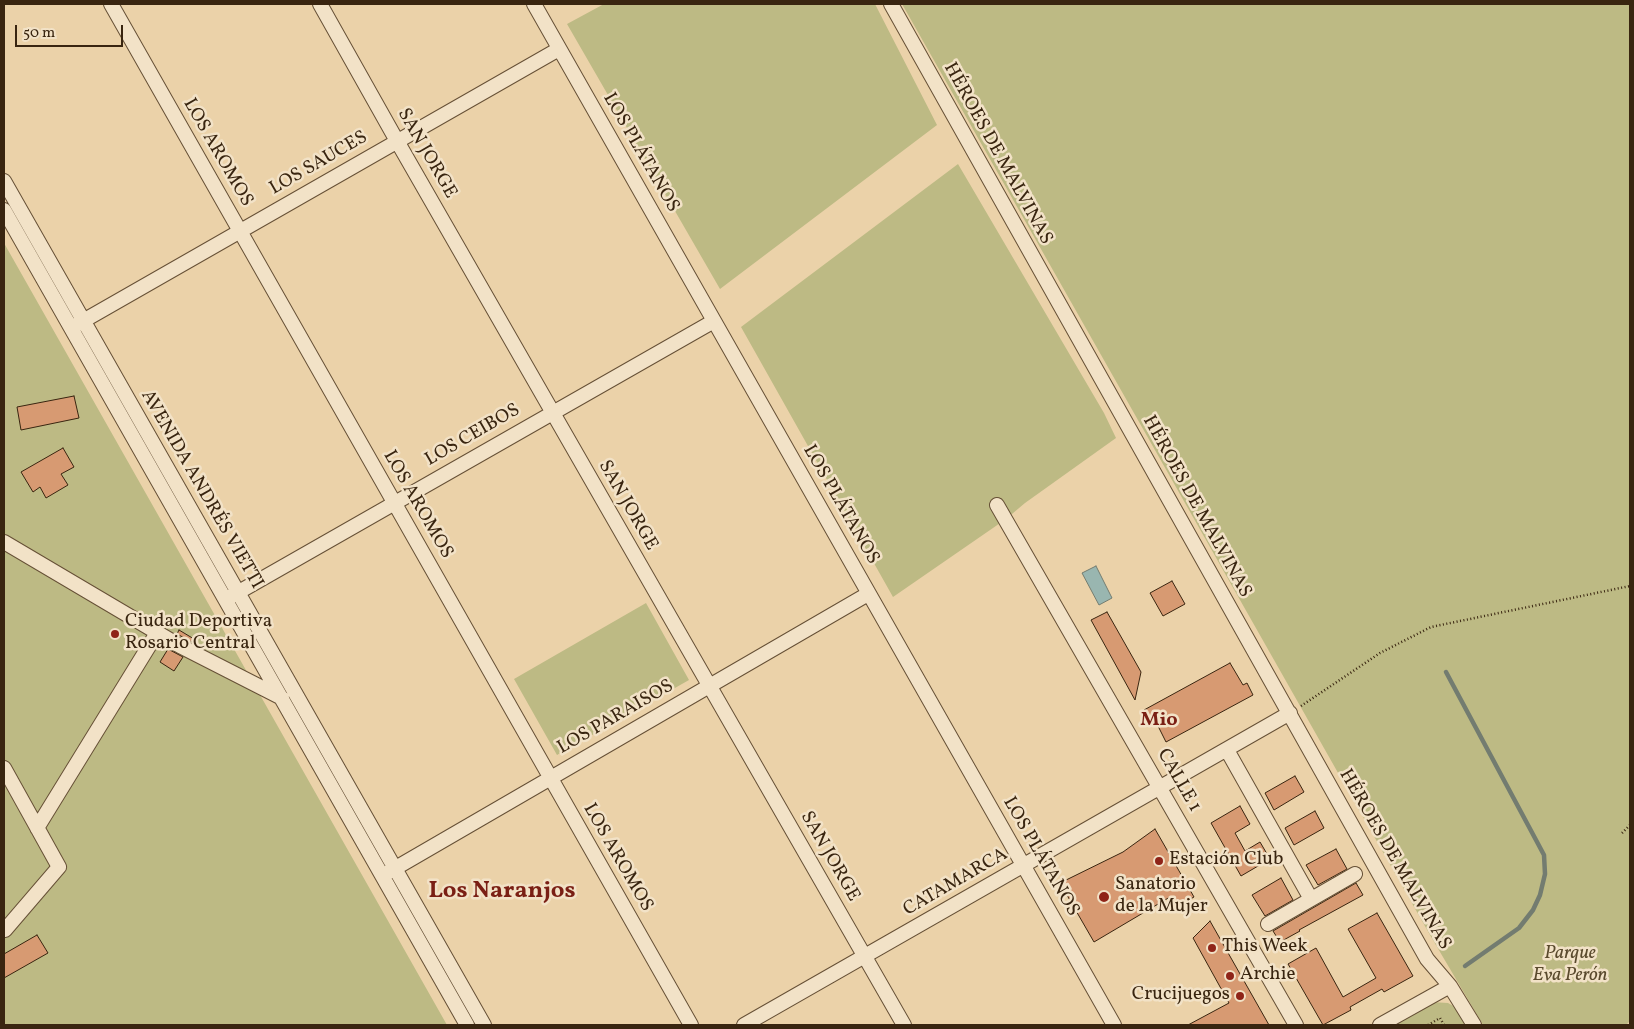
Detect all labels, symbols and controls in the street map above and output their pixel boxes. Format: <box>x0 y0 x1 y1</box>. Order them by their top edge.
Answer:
scale bar <box>18 15 125 47</box>
text: 50 m <box>23 23 55 44</box>
street label: HÉROES DE MALVINAS <box>937 59 1057 249</box>
street label: LOS PLÁTANOS <box>597 89 683 217</box>
street label: LOS AROMOS <box>177 95 257 211</box>
street label: SAN JORGE <box>391 105 461 203</box>
street label: LOS SAUCES <box>266 127 372 201</box>
street label: AVENIDA ANDRÉS VIETTI <box>135 387 267 593</box>
street label: LOS CEIBOS <box>422 400 524 472</box>
street label: HÉROES DE MALVINAS <box>1136 412 1256 602</box>
street label: LOS PLÁTANOS <box>797 441 883 569</box>
street label: LOS AROMOS <box>377 447 457 563</box>
street label: SAN JORGE <box>592 457 662 555</box>
place label: Ciudad Deportiva Rosario Central <box>125 612 272 656</box>
marker: Ciudad Deportiva Rosario Central <box>109 628 121 640</box>
street label: LOS PARAISOS <box>554 676 678 760</box>
district label: Mio <box>1140 709 1178 733</box>
street label: CALLE 1 <box>1151 745 1205 817</box>
street label: HÉROES DE MALVINAS <box>1333 766 1455 954</box>
street label: LOS PLÁTANOS <box>997 793 1083 921</box>
street label: LOS AROMOS <box>577 800 657 916</box>
street label: SAN JORGE <box>794 808 864 906</box>
street label: CATAMARCA <box>900 844 1012 922</box>
place label: Estación Club <box>1169 850 1283 872</box>
marker: Estación Club <box>1153 855 1165 867</box>
place label: Sanatorio de la Mujer <box>1115 875 1208 919</box>
district label: Los Naranjos <box>428 879 576 907</box>
marker: Sanatorio de la Mujer <box>1097 890 1111 904</box>
place label: This Week <box>1222 937 1308 959</box>
marker: This Week <box>1206 942 1218 954</box>
park label: Parque Eva Perón <box>1533 944 1607 988</box>
place label: Archie <box>1240 965 1295 987</box>
marker: Archie <box>1224 970 1236 982</box>
place label: Crucijuegos <box>1132 985 1230 1007</box>
marker: Crucijuegos <box>1234 990 1246 1002</box>

